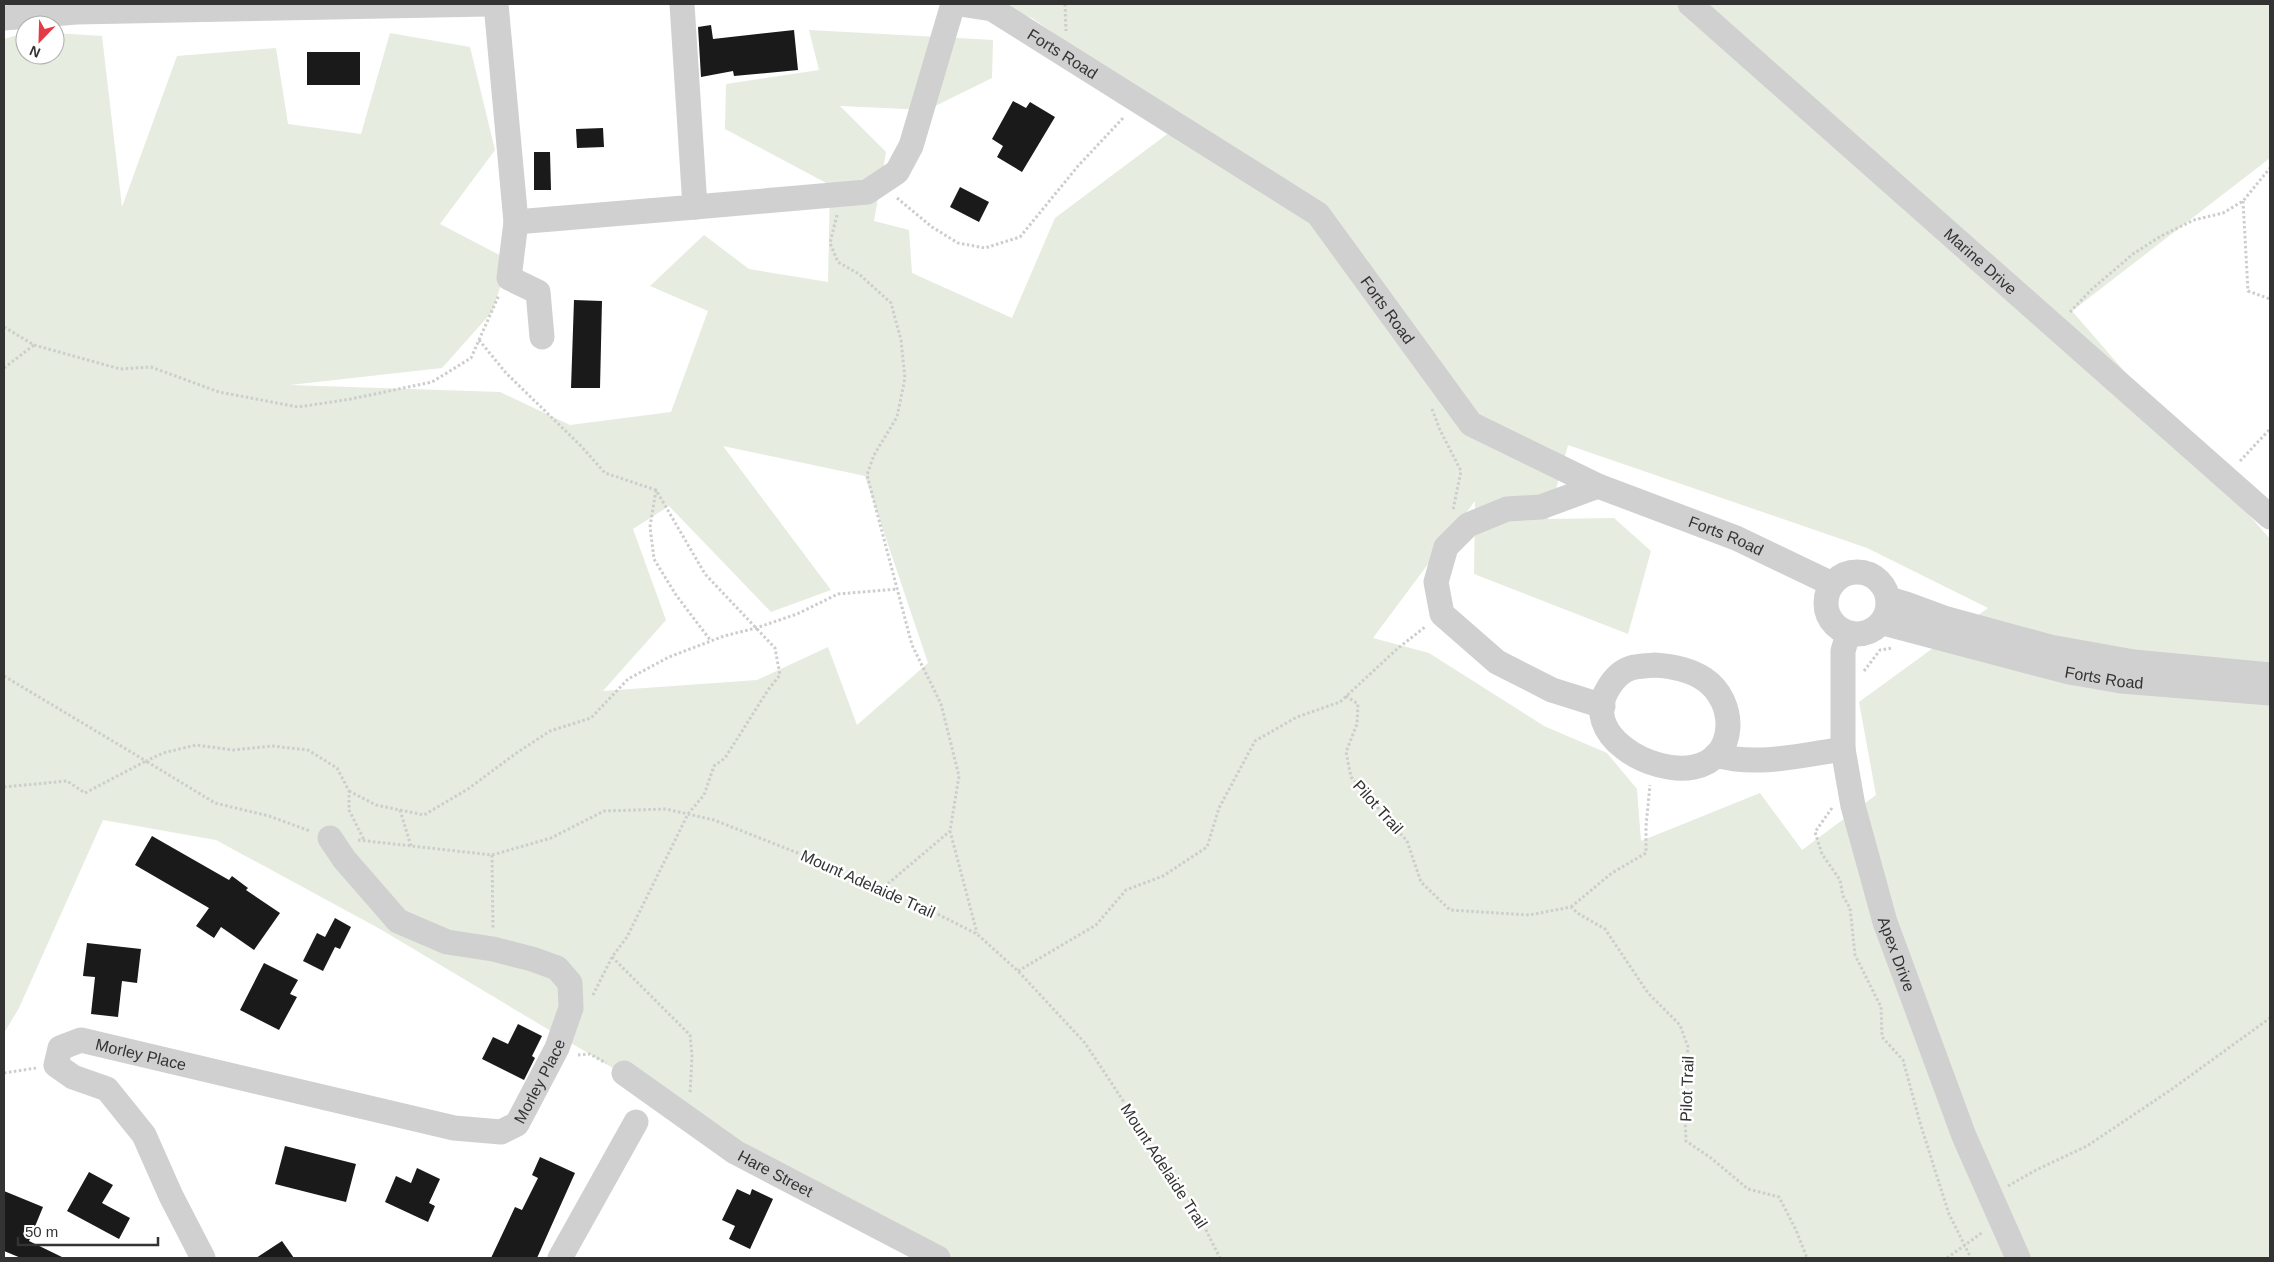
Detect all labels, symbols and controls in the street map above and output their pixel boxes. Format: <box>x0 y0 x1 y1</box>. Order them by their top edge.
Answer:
north arrow <box>15 15 65 65</box>
street label: Forts Road <box>1025 25 1101 82</box>
text: N <box>27 43 43 61</box>
street label: Marine Drive <box>1941 225 2020 298</box>
street label: Forts Road <box>1358 273 1418 347</box>
street label: Forts Road <box>1686 513 1766 558</box>
street label: Forts Road <box>2064 663 2144 691</box>
street label: Pilot Trail <box>1350 777 1406 837</box>
street label: Mount Adelaide Trail <box>798 847 938 921</box>
street label: Apex Drive <box>1875 914 1918 994</box>
street label: Morley Place <box>94 1035 188 1073</box>
street label: Morley Place <box>510 1037 568 1126</box>
street label: Pilot Trail <box>1677 1056 1697 1122</box>
street label: Mount Adelaide Trail <box>1117 1101 1211 1231</box>
street label: Hare Street <box>735 1147 816 1200</box>
scale bar <box>18 1214 158 1246</box>
text: 50 m <box>25 1223 58 1240</box>

